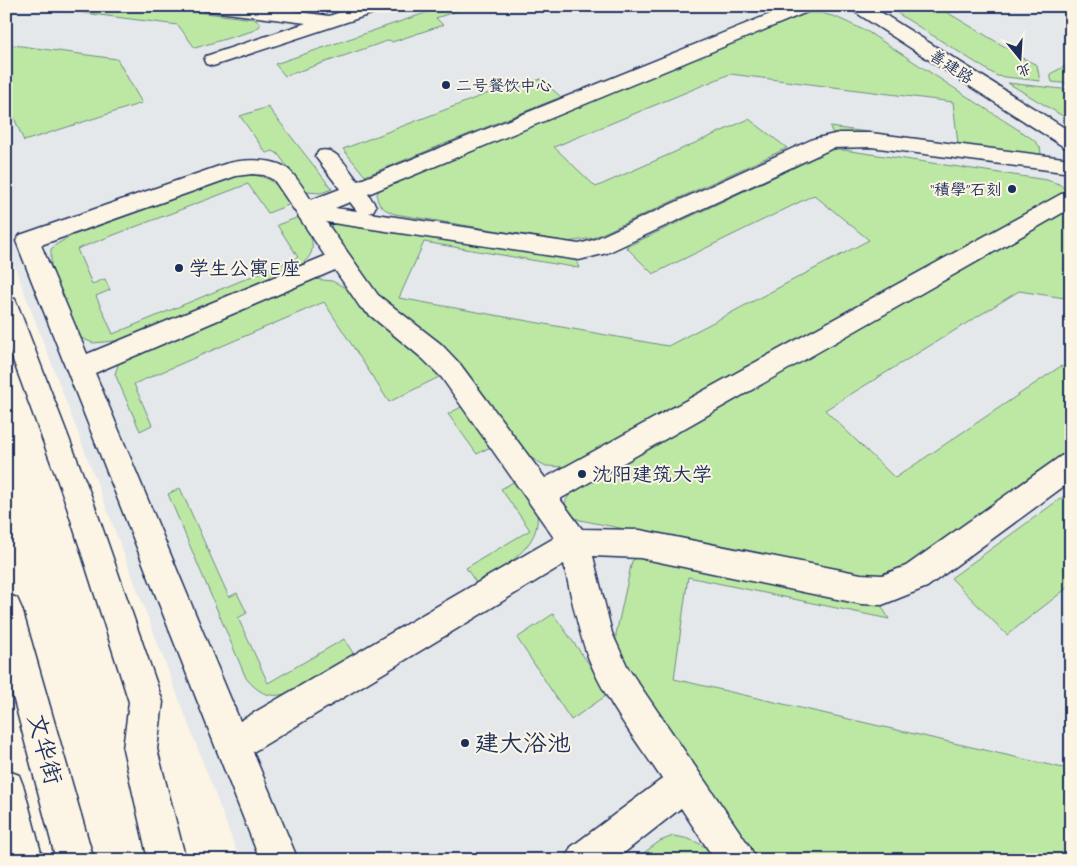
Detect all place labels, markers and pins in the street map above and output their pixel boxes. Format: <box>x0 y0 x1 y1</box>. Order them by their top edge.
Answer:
place label: 二号餐饮中心 <box>456 75 552 99</box>
marker: 二号餐饮中心 <box>440 79 452 91</box>
place label: “積學”石刻 <box>930 179 1002 203</box>
marker: “積學”石刻 <box>1006 183 1018 195</box>
place label: 学生公寓E座 <box>189 256 301 285</box>
marker: 学生公寓E座 <box>173 262 185 274</box>
place label: 沈阳建筑大学 <box>592 462 712 491</box>
marker: 沈阳建筑大学 <box>576 468 588 480</box>
place label: 建大浴池 <box>475 728 571 763</box>
marker: 建大浴池 <box>459 737 471 749</box>

